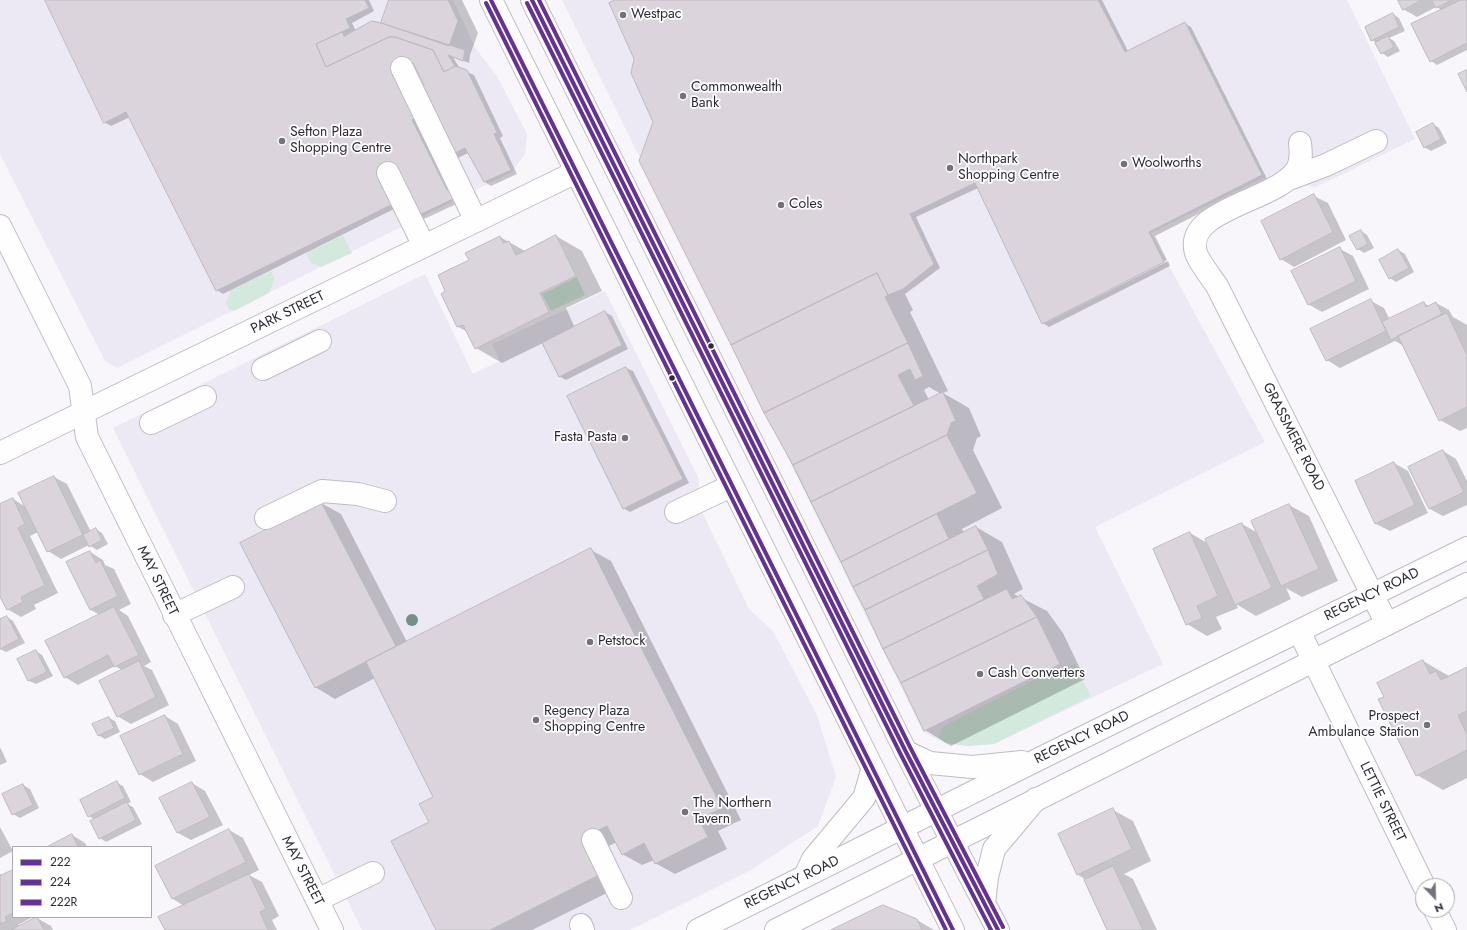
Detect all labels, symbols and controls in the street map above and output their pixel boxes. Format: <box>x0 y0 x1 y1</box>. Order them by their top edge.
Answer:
place label: Westpac <box>631 7 681 23</box>
marker: Westpac <box>618 10 628 20</box>
place label: Commonwealth Bank <box>691 80 782 112</box>
marker: Commonwealth Bank <box>678 91 688 101</box>
place label: Sefton Plaza Shopping Centre <box>290 125 391 158</box>
marker: Sefton Plaza Shopping Centre <box>277 136 287 146</box>
place label: Northpark Shopping Centre <box>958 152 1059 184</box>
place label: Woolworths <box>1132 156 1201 172</box>
marker: Woolworths <box>1119 159 1129 169</box>
marker: Northpark Shopping Centre <box>945 163 955 173</box>
place label: Coles <box>789 197 822 213</box>
marker: Coles <box>776 200 786 210</box>
street label: PARK STREET <box>248 288 328 338</box>
unlabelled marker <box>706 341 716 351</box>
unlabelled marker <box>667 373 677 383</box>
street label: GRASSMERE ROAD <box>1258 380 1328 494</box>
place label: Fasta Pasta <box>554 430 617 446</box>
marker: Fasta Pasta <box>620 433 630 443</box>
street label: MAY STREET <box>133 543 181 619</box>
street label: REGENCY ROAD <box>1322 565 1422 625</box>
place label: Petstock <box>598 634 645 650</box>
marker: Petstock <box>585 637 595 647</box>
place label: Cash Converters <box>988 666 1085 682</box>
marker: Cash Converters <box>975 669 985 679</box>
place label: Regency Plaza Shopping Centre <box>544 704 645 736</box>
street label: REGENCY ROAD <box>1032 708 1132 768</box>
place label: Prospect Ambulance Station <box>1308 709 1419 742</box>
marker: Regency Plaza Shopping Centre <box>531 715 541 725</box>
marker: Prospect Ambulance Station <box>1422 720 1432 730</box>
street label: LETTIE STREET <box>1355 759 1409 845</box>
place label: The Northern Tavern <box>693 796 772 828</box>
marker: The Northern Tavern <box>680 807 690 817</box>
street label: MAY STREET <box>277 834 327 908</box>
legend <box>12 846 152 918</box>
text: 222 <box>50 853 70 871</box>
street label: REGENCY ROAD <box>742 853 842 913</box>
text: 224 <box>50 873 71 891</box>
north arrow <box>1415 878 1455 918</box>
text: 222R <box>50 893 77 911</box>
text: N <box>1432 899 1446 917</box>

